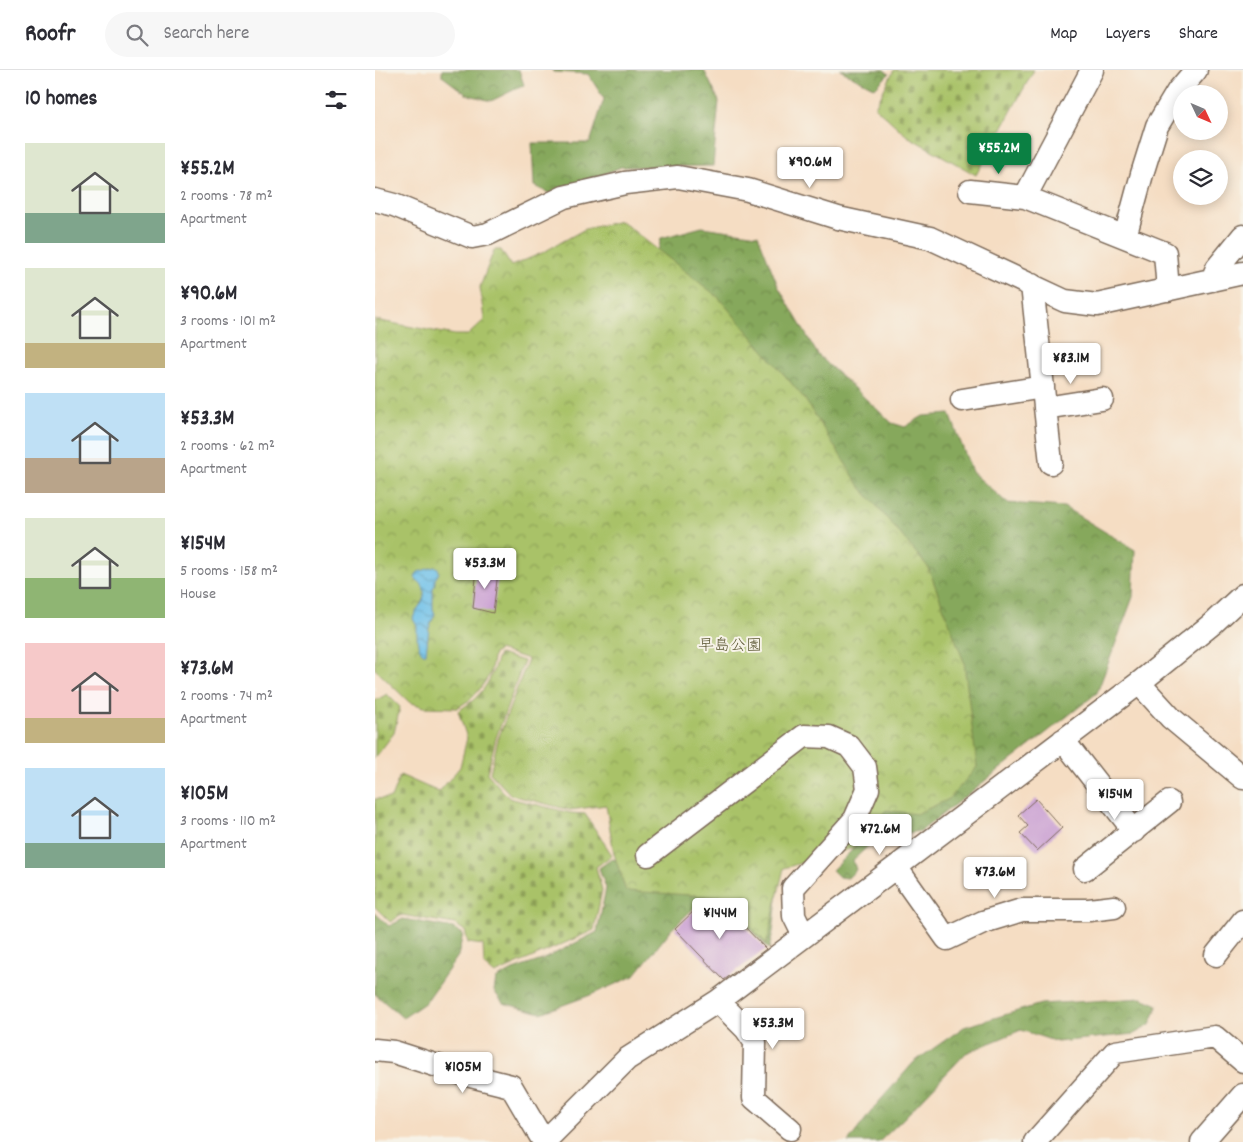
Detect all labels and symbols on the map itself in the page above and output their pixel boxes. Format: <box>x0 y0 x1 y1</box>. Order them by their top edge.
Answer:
north arrow <box>1173 85 1227 140</box>
pin: ¥55.2M <box>958 132 1040 175</box>
pin: ¥90.6M <box>769 146 851 189</box>
pin: ¥83.1M <box>1030 342 1112 385</box>
pin: ¥53.3M <box>444 548 526 590</box>
park label: 早島公園 <box>698 635 762 658</box>
pin: ¥154M <box>1080 778 1150 821</box>
pin: ¥72.6M <box>839 814 921 856</box>
pin: ¥73.6M <box>954 856 1036 899</box>
pin: ¥144M <box>685 898 755 940</box>
pin: ¥53.3M <box>732 1008 814 1050</box>
pin: ¥105M <box>428 1052 498 1094</box>

